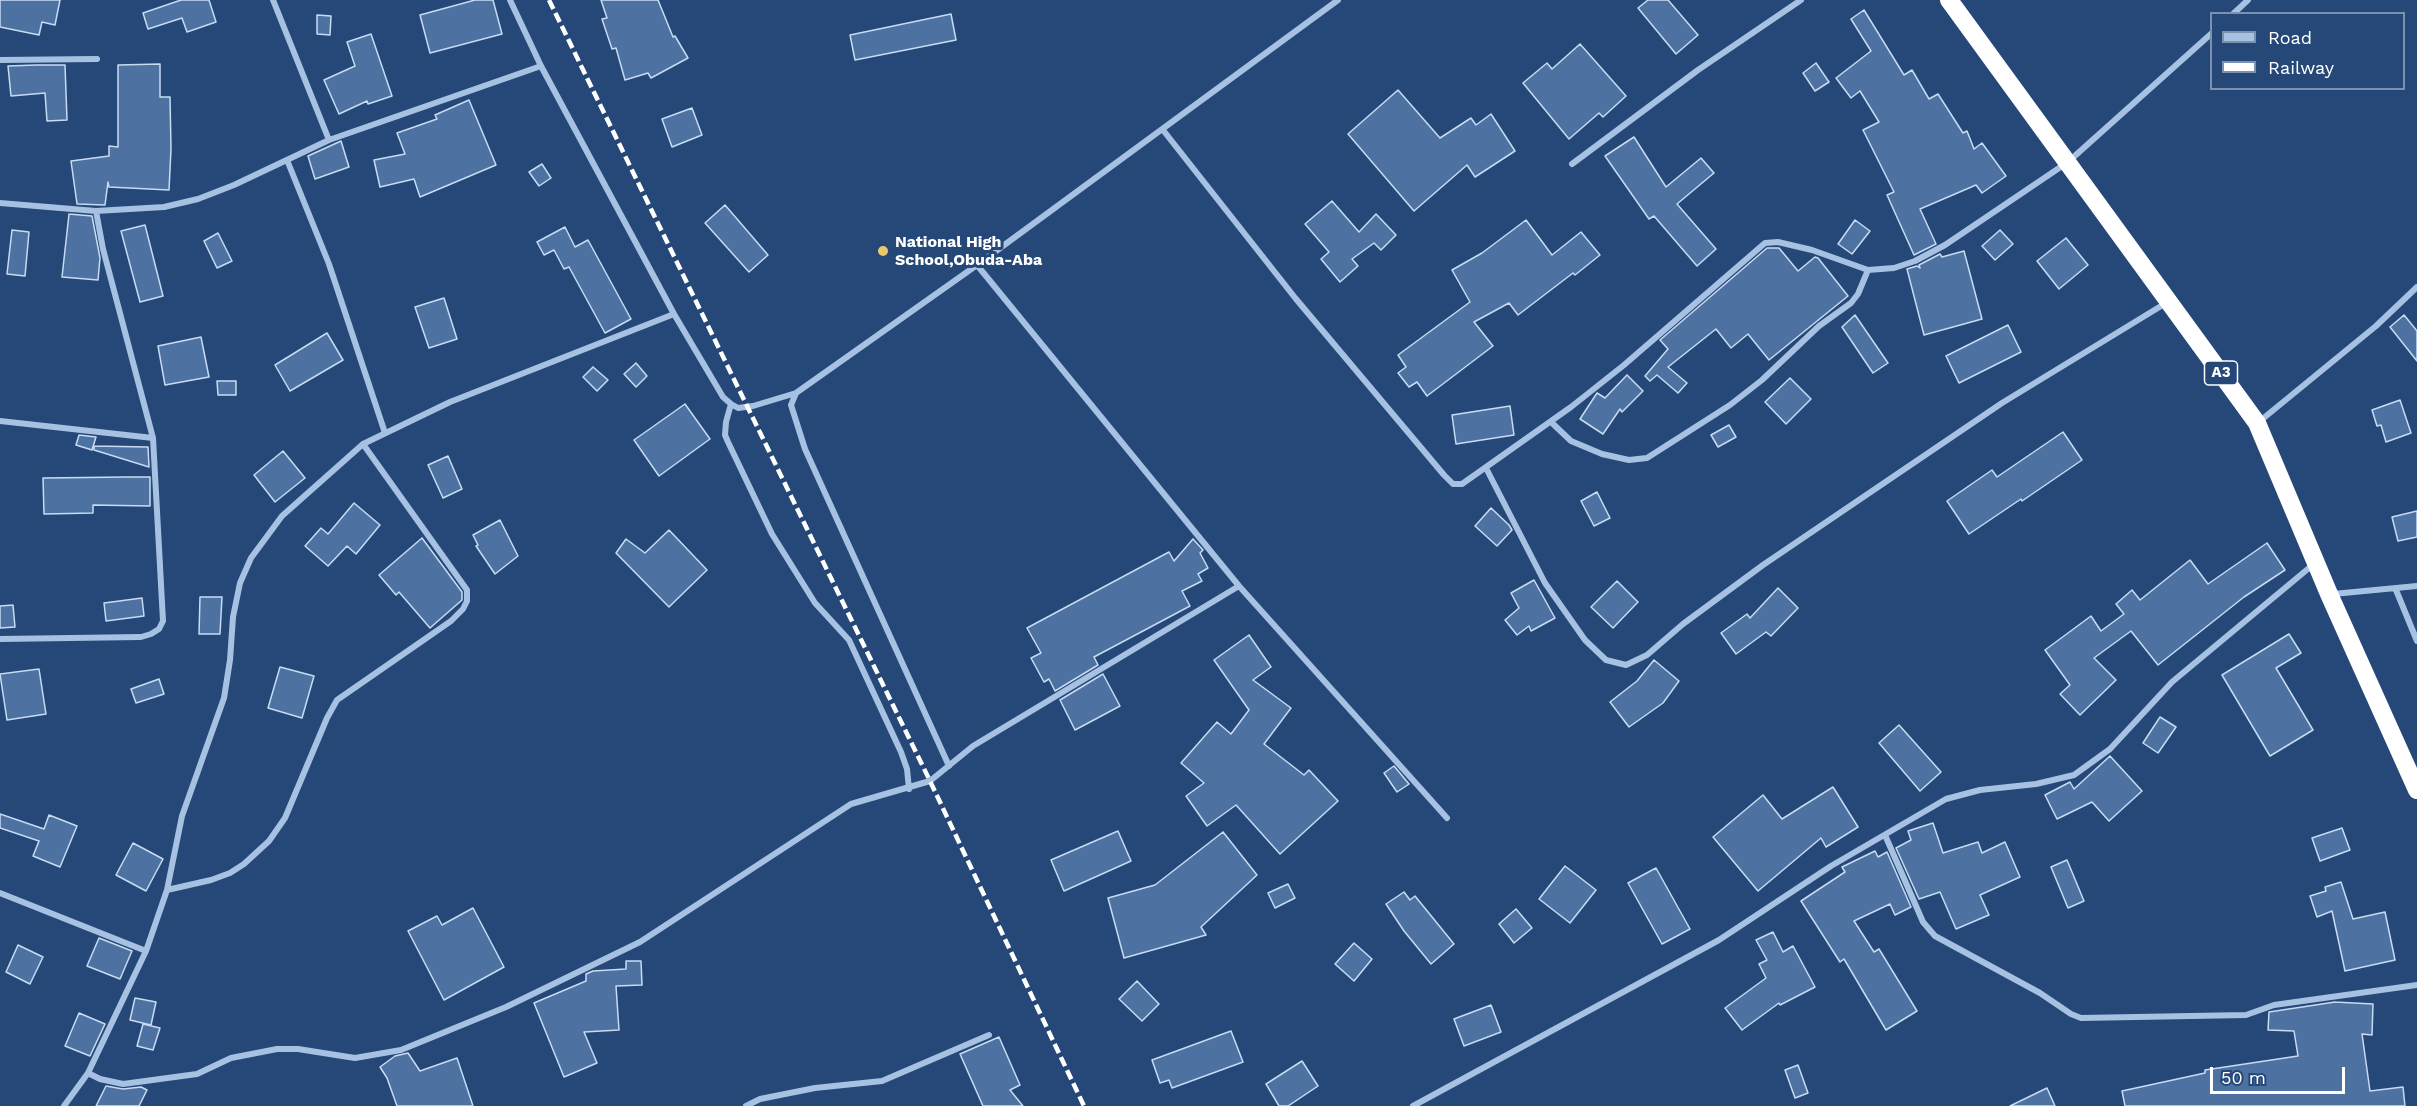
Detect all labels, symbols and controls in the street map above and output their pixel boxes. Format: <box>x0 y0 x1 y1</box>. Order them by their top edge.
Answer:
legend <box>2210 12 2405 90</box>
text: Road <box>2268 27 2312 48</box>
text: Railway <box>2268 57 2334 78</box>
place label: National High School,Obuda-Aba <box>895 232 1042 270</box>
marker: National High School,Obuda-Aba <box>876 244 890 258</box>
road number: A3 <box>2204 361 2238 385</box>
scale bar <box>2213 1055 2348 1093</box>
text: 50 m <box>2221 1067 2266 1088</box>

